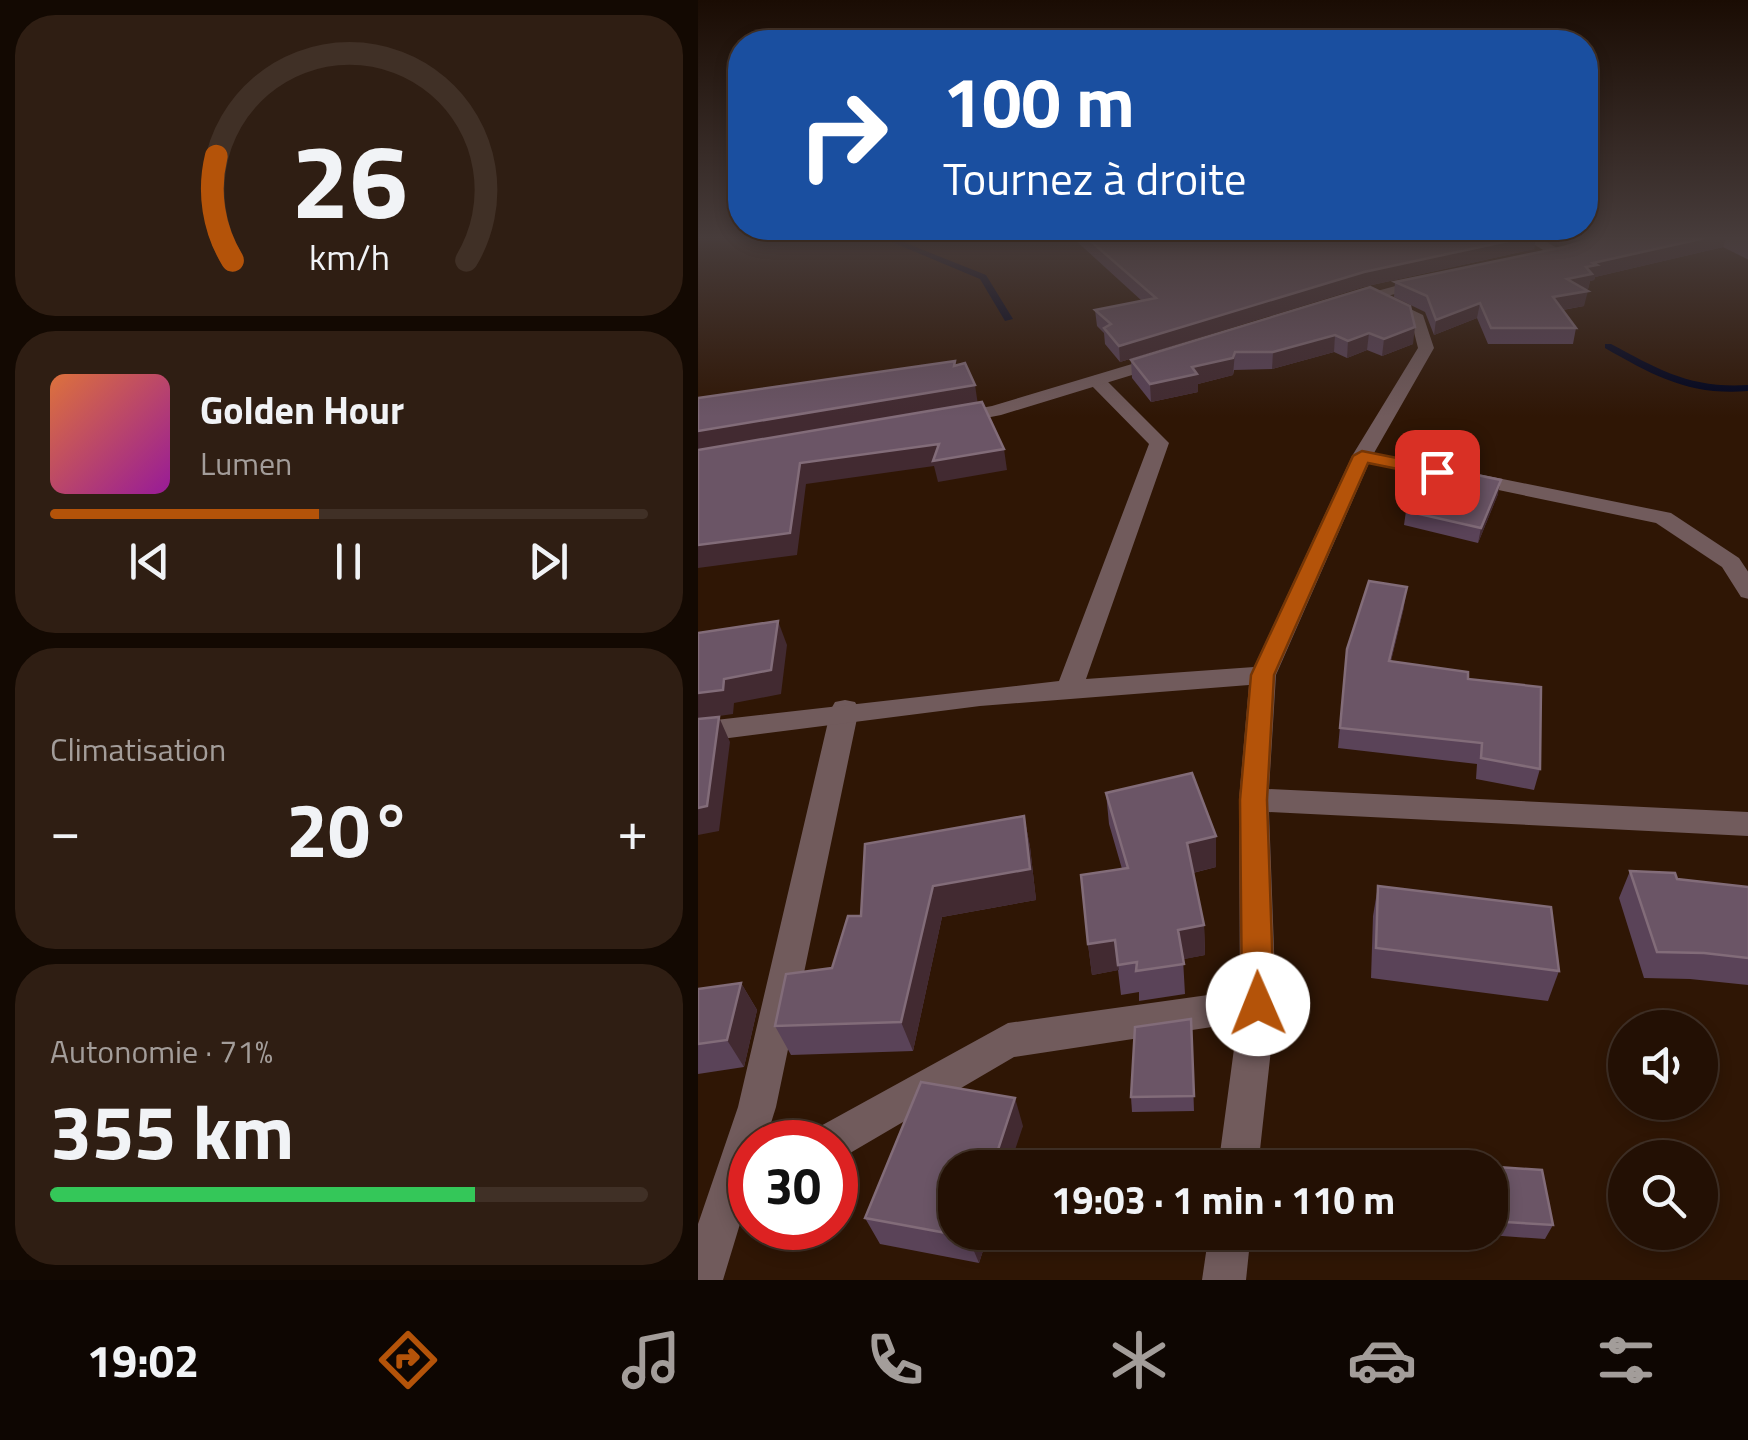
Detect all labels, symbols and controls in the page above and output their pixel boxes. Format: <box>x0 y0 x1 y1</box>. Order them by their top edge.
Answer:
text: 100 m <box>943 48 1135 154</box>
icon: right <box>778 70 908 200</box>
text: 26 <box>291 100 407 258</box>
text: Tournez à droite <box>943 144 1247 212</box>
text: km/h <box>309 229 389 284</box>
text: Golden Hour <box>200 381 404 439</box>
pin <box>1395 430 1480 515</box>
text: Lumen <box>200 439 292 487</box>
icon: arrive <box>1410 445 1465 500</box>
icon: previous <box>122 534 177 589</box>
icon: pause <box>321 534 376 589</box>
icon: next <box>521 534 576 589</box>
text: Climatisation <box>50 725 226 773</box>
text: 20° <box>286 772 412 886</box>
text: − <box>50 788 81 871</box>
text: + <box>617 788 648 871</box>
position arrow <box>1206 952 1310 1056</box>
map controls <box>1608 1010 1718 1250</box>
button: sound <box>1608 1010 1718 1120</box>
text: Autonomie · 71% <box>50 1027 273 1075</box>
text: 355 km <box>50 1074 294 1188</box>
speed limit sign: 30 <box>728 1120 858 1250</box>
button: search <box>1608 1140 1718 1250</box>
text: 19:03 · 1 min · 110 m <box>1051 1171 1395 1229</box>
icon: directions <box>373 1325 443 1395</box>
icon: music <box>616 1325 686 1395</box>
icon: phone <box>860 1325 930 1395</box>
icon: climate <box>1104 1325 1174 1395</box>
icon: car <box>1347 1325 1417 1395</box>
icon: filters <box>1591 1325 1661 1395</box>
text: 19:02 <box>87 1326 199 1394</box>

